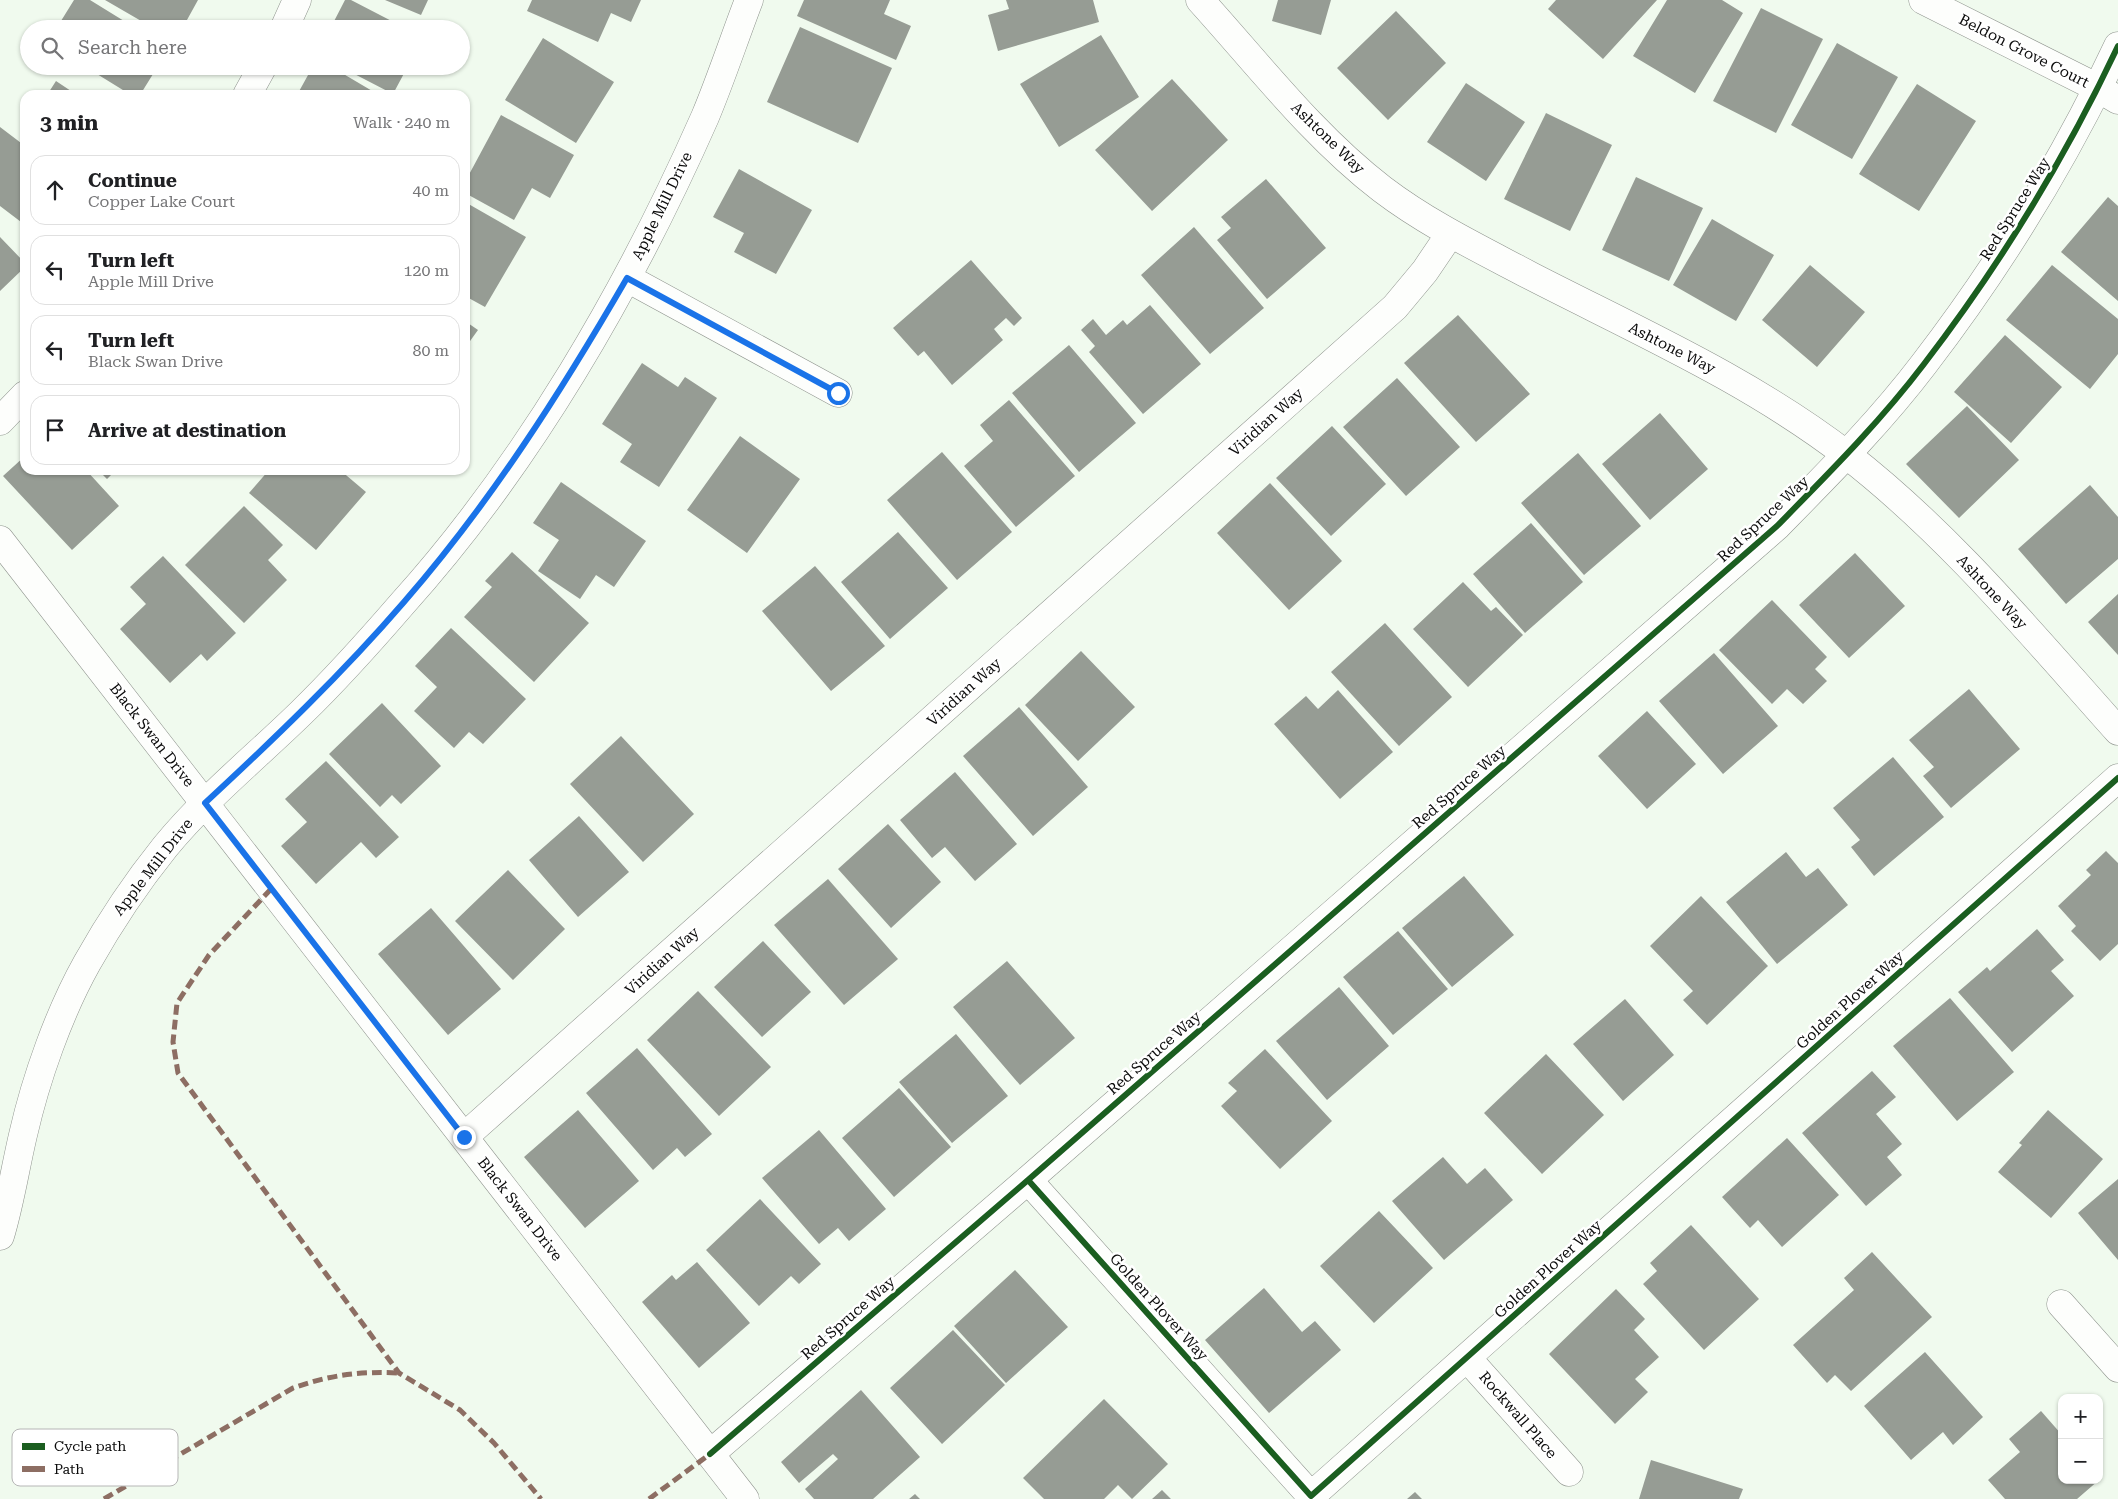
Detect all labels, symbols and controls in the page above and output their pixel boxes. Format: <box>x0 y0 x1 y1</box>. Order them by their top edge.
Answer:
street label: Beldon Grove Court <box>1956 10 2092 92</box>
search box <box>20 20 470 75</box>
icon: search <box>38 34 66 62</box>
text: Search here <box>78 36 187 59</box>
street label: Ashtone Way <box>1288 99 1369 178</box>
text: 3 min <box>40 111 98 135</box>
text: Walk · 240 m <box>353 113 450 132</box>
street label: Apple Mill Drive <box>628 149 696 263</box>
street label: Red Spruce Way <box>1976 154 2054 264</box>
text: Continue <box>88 169 177 192</box>
icon: ahead <box>41 176 69 204</box>
text: 40 m <box>412 181 449 200</box>
text: Copper Lake Court <box>88 192 235 211</box>
text: Turn left <box>88 249 174 272</box>
icon: left <box>41 256 69 284</box>
text: 120 m <box>403 261 449 280</box>
text: Apple Mill Drive <box>88 272 214 291</box>
street label: Ashtone Way <box>1626 318 1719 378</box>
text: Turn left <box>88 329 174 352</box>
icon: left <box>41 336 69 364</box>
text: 80 m <box>412 341 449 360</box>
text: Black Swan Drive <box>88 352 223 371</box>
route start <box>827 382 850 405</box>
street label: Viridian Way <box>1225 384 1307 460</box>
icon: arrive <box>41 416 69 444</box>
text: Arrive at destination <box>88 419 286 442</box>
street label: Red Spruce Way <box>1714 472 1812 566</box>
street label: Ashtone Way <box>1953 551 2031 633</box>
street label: Viridian Way <box>923 654 1005 730</box>
street label: Black Swan Drive <box>106 680 198 790</box>
street label: Red Spruce Way <box>1408 741 1510 833</box>
street label: Apple Mill Drive <box>110 815 196 919</box>
street label: Viridian Way <box>621 923 703 999</box>
street label: Golden Plover Way <box>1793 947 1907 1053</box>
street label: Red Spruce Way <box>1103 1007 1205 1099</box>
route end <box>453 1126 476 1149</box>
street label: Black Swan Drive <box>474 1154 566 1264</box>
street label: Golden Plover Way <box>1491 1216 1605 1322</box>
street label: Golden Plover Way <box>1106 1250 1212 1364</box>
street label: Red Spruce Way <box>797 1272 899 1364</box>
street label: Rockwall Place <box>1475 1368 1561 1462</box>
map controls <box>2058 1394 2103 1484</box>
button: + <box>2058 1394 2103 1439</box>
legend <box>12 1429 178 1486</box>
text: Cycle path <box>54 1438 126 1454</box>
button: − <box>2058 1439 2103 1484</box>
text: Path <box>54 1461 84 1477</box>

